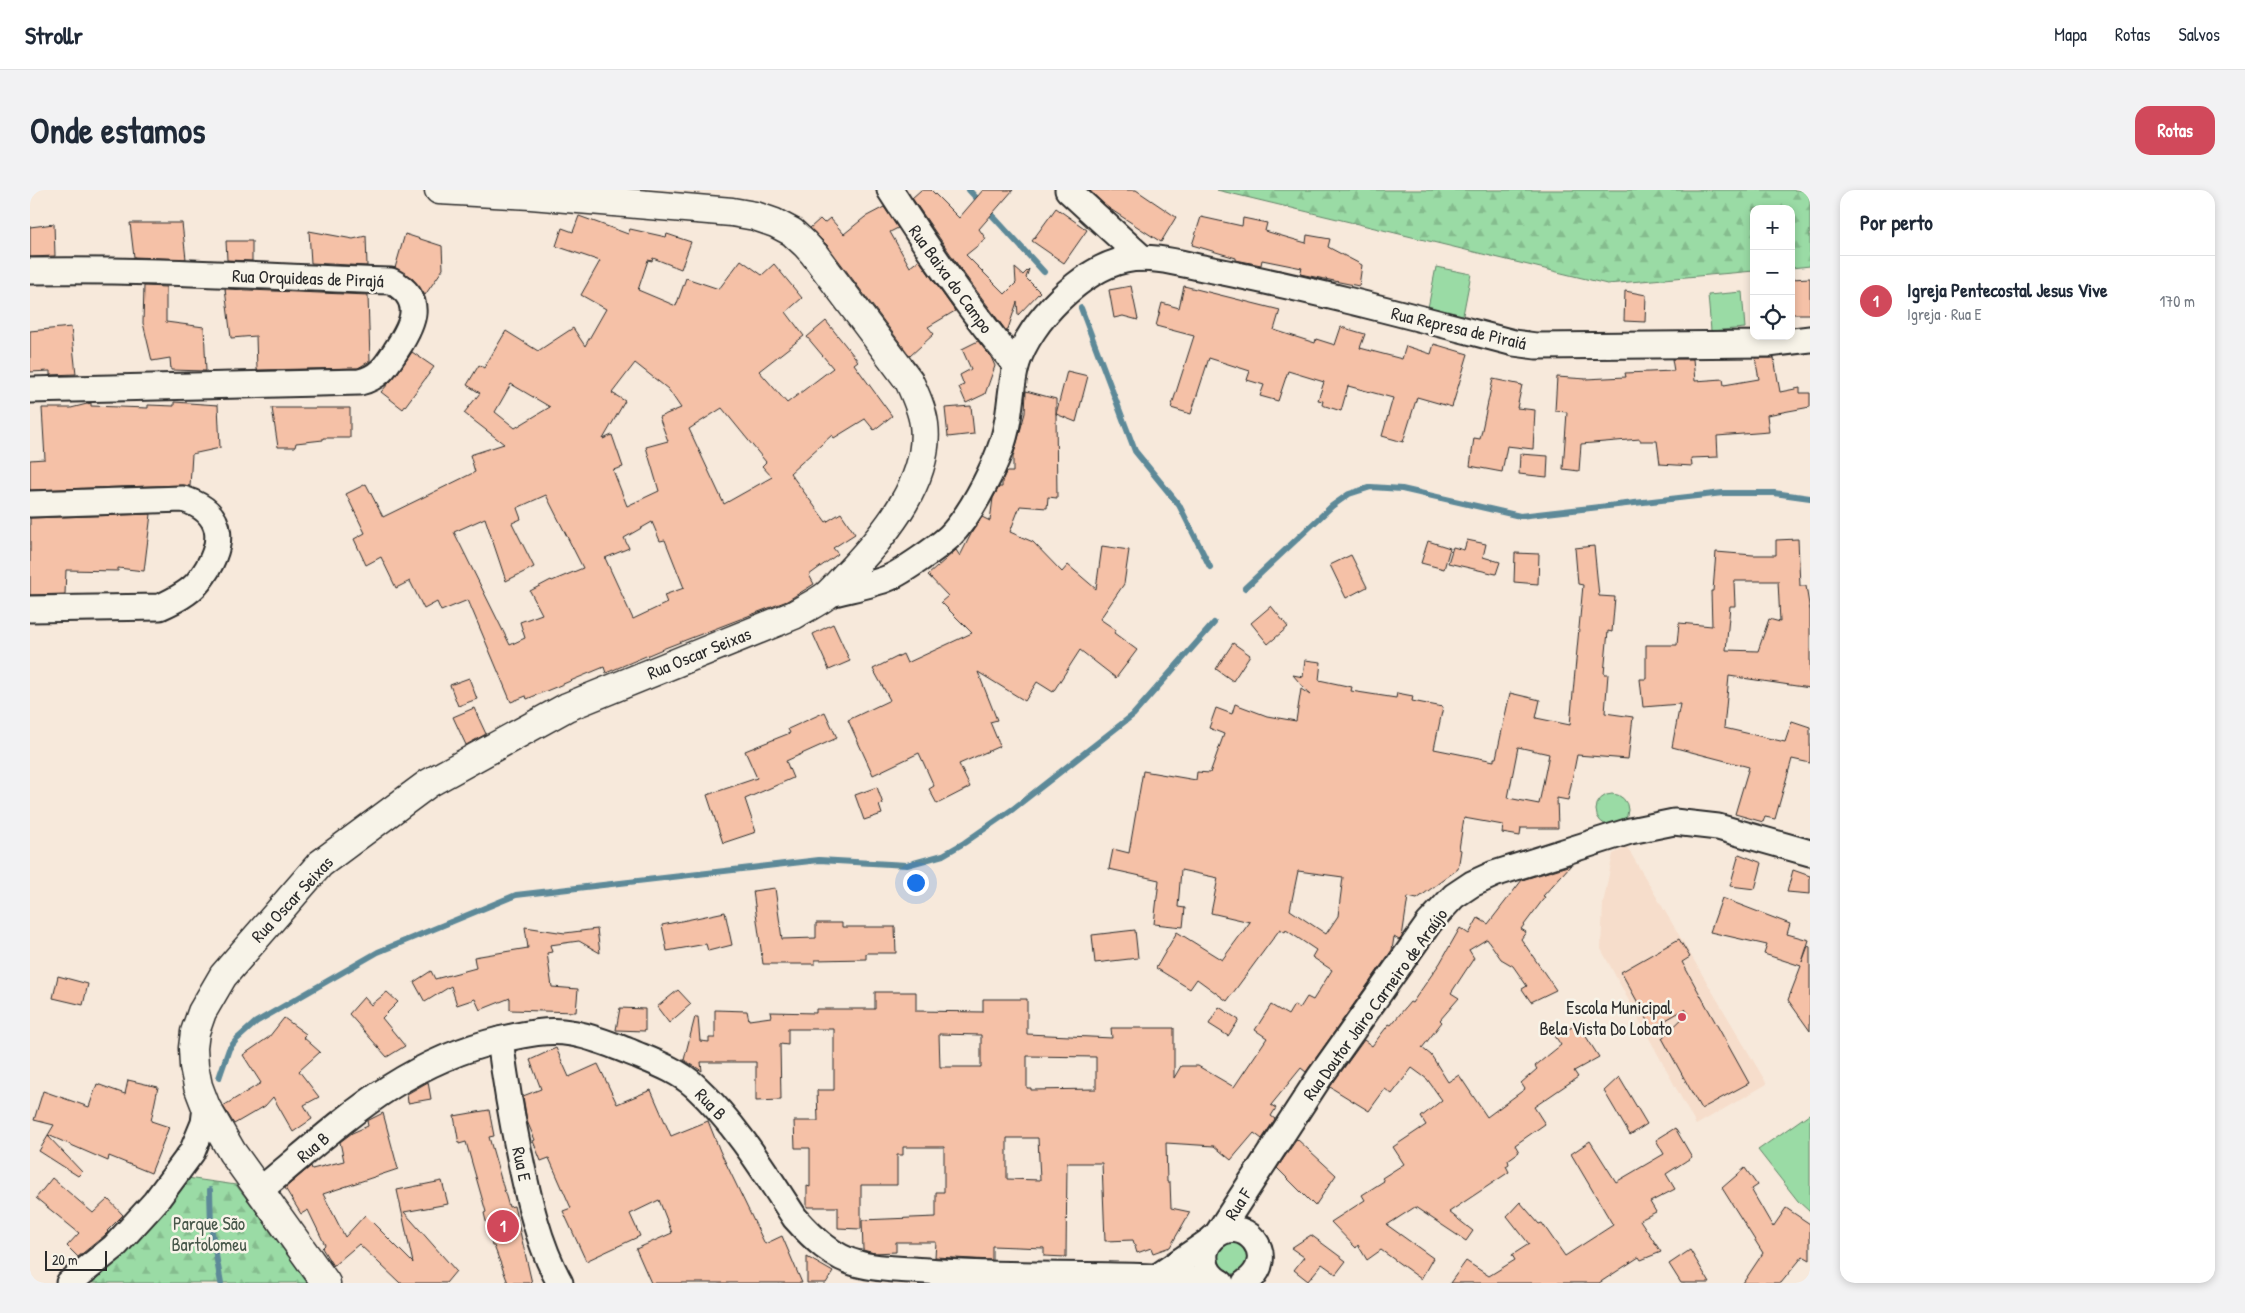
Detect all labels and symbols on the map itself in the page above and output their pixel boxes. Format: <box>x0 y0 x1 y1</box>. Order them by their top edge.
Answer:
street label: Rua Baixa do Campo <box>903 220 999 338</box>
street label: Rua Orquideas de Pirajá <box>232 263 384 293</box>
street label: Rua Represa de Piraiá <box>1389 300 1529 356</box>
street label: Rua Oscar Seixas <box>643 621 755 685</box>
street label: Rua Oscar Seixas <box>245 850 339 948</box>
your location <box>903 870 929 896</box>
street label: Rua Doutor Jairo Carneiro de Araújo <box>1297 903 1453 1105</box>
place label: Escola Municipal Bela Vista Do Lobato <box>1539 995 1672 1041</box>
marker: Escola Municipal Bela Vista Do Lobato <box>1676 1011 1688 1023</box>
street label: Rua B <box>690 1082 732 1126</box>
street label: Rua B <box>291 1126 335 1168</box>
street label: Rua E <box>506 1145 538 1184</box>
street label: Rua F <box>1218 1182 1258 1225</box>
pin: 1 <box>487 1207 519 1245</box>
park label: Parque São Bartolomeu <box>171 1211 247 1257</box>
scale bar <box>45 1248 108 1271</box>

